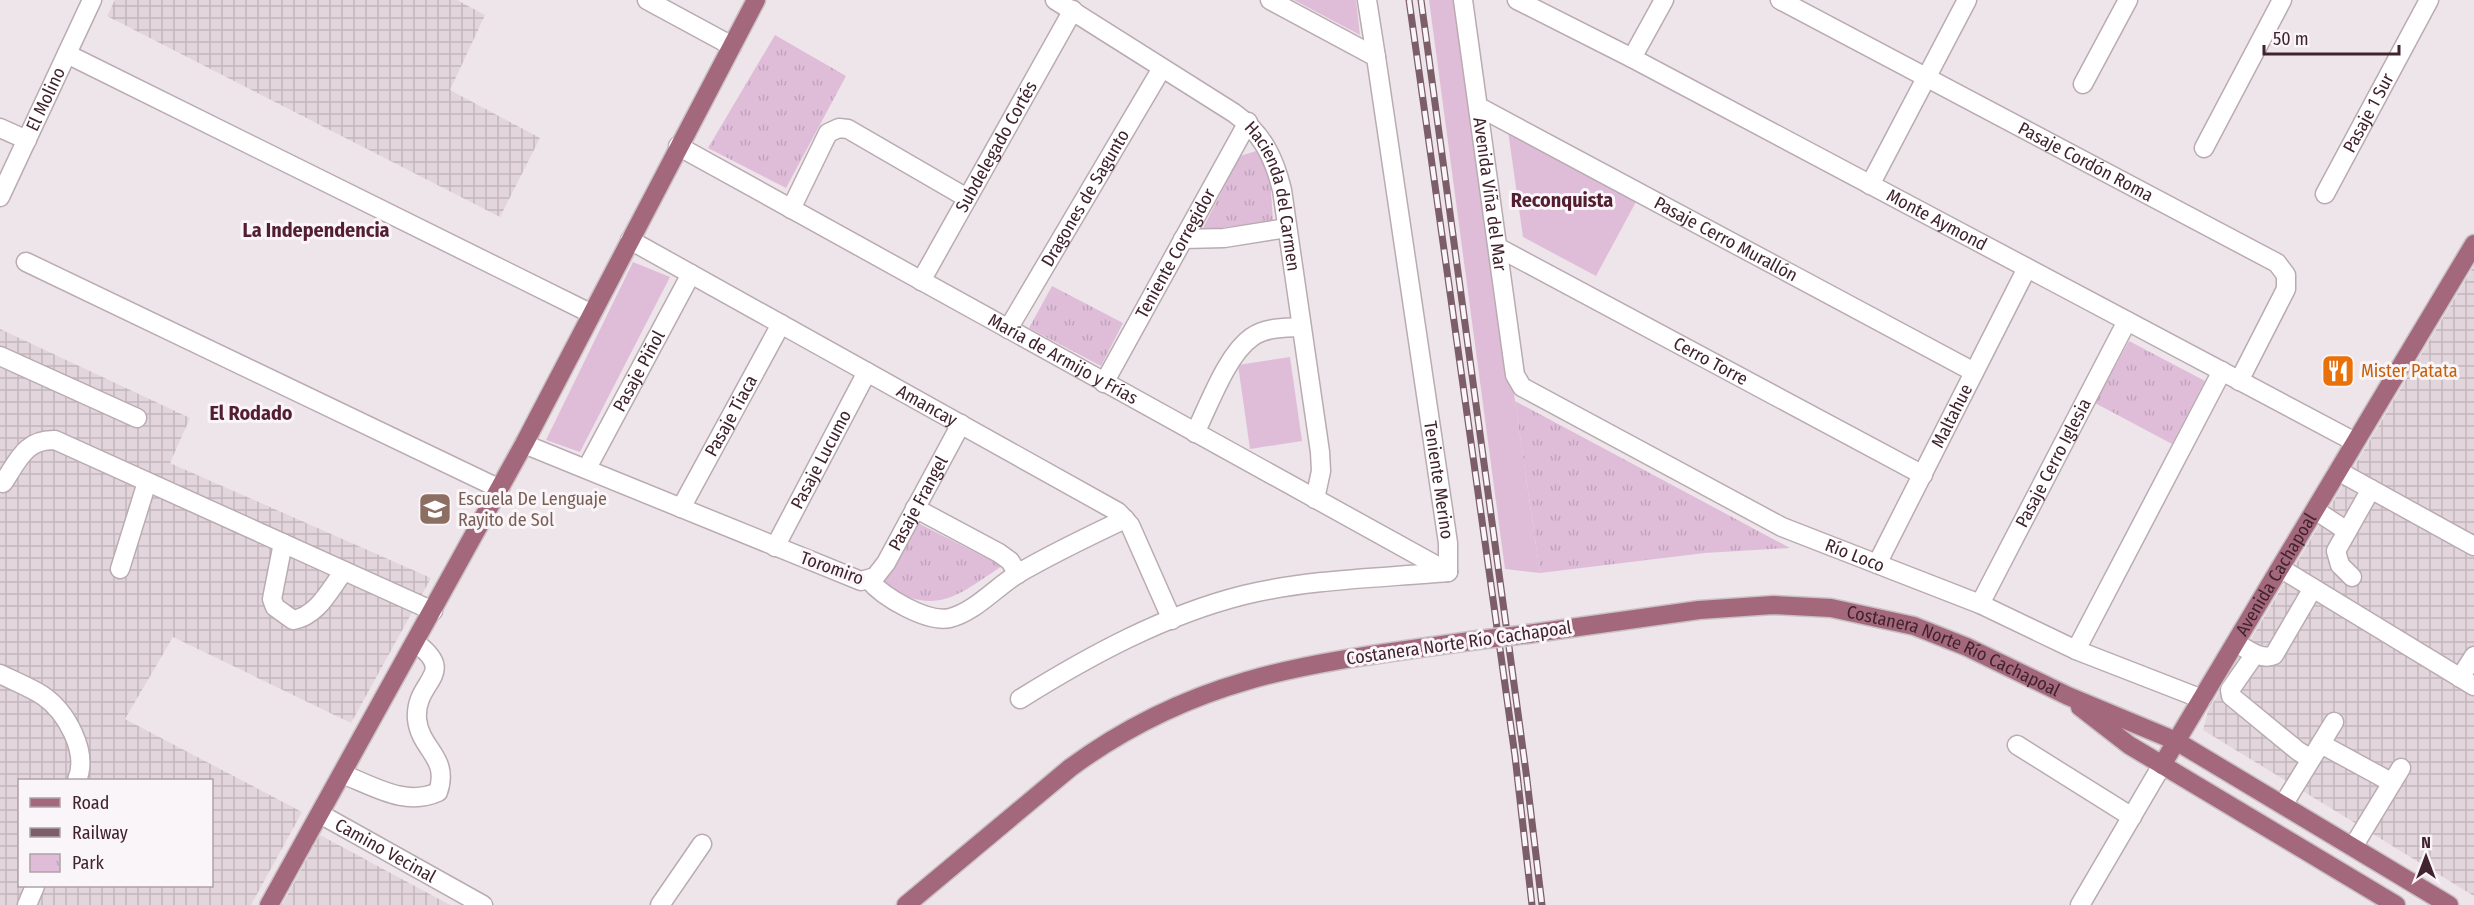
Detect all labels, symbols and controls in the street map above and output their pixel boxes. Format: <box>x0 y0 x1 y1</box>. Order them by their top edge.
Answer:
scale bar <box>2264 18 2399 56</box>
text: 50 m <box>2273 28 2309 50</box>
street label: El Molino <box>21 64 70 135</box>
street label: Pasaje 1 Sur <box>2338 69 2399 156</box>
street label: Subdelegado Cortés <box>951 77 1042 216</box>
street label: Avenida Viña del Mar <box>1468 116 1512 273</box>
street label: Hacienda del Carmen <box>1240 117 1305 273</box>
street label: Pasaje Cordón Roma <box>2015 117 2157 207</box>
street label: Dragones de Sagunto <box>1036 126 1134 271</box>
street label: Teniente Corregidor <box>1131 184 1221 322</box>
street label: Monte Aymond <box>1883 184 1991 256</box>
district label: Reconquista <box>1511 188 1613 212</box>
street label: Pasaje Cerro Murallón <box>1650 192 1801 287</box>
district label: La Independencia <box>242 218 390 242</box>
street label: María de Armijo y Frías <box>984 309 1142 409</box>
street label: Pasaje Piñol <box>608 327 670 415</box>
street label: Cerro Torre <box>1670 332 1752 390</box>
restaurant icon: Mister Patata <box>2320 353 2356 389</box>
place label: Mister Patata <box>2361 360 2458 382</box>
street label: Pasaje Tiaca <box>700 371 762 460</box>
street label: Amancay <box>893 380 961 431</box>
street label: Maltahue <box>1927 380 1977 452</box>
street label: Pasaje Cerro Iglesia <box>2011 394 2096 531</box>
district label: El Rodado <box>210 401 293 425</box>
street label: Pasaje Lucumo <box>786 406 856 513</box>
street label: Teniente Merino <box>1419 420 1458 541</box>
street label: Pasaje Frangel <box>884 452 953 554</box>
place label: Escuela De Lenguaje Rayito de Sol <box>458 488 607 531</box>
school or university icon: Escuela De Lenguaje Rayito de Sol <box>417 491 453 527</box>
street label: Avenida Cachapoal <box>2231 509 2321 640</box>
street label: Río Loco <box>1822 534 1888 577</box>
street label: Toromiro <box>797 546 867 590</box>
street label: Costanera Norte Río Cachapoal <box>1845 601 2064 701</box>
street label: Costanera Norte Río Cachapoal <box>1345 616 1573 670</box>
legend <box>18 779 213 887</box>
text: Road <box>72 792 109 814</box>
street label: Camino Vecinal <box>331 814 440 888</box>
text: Railway <box>72 822 128 844</box>
north arrow <box>2396 827 2456 887</box>
text: N <box>2421 833 2431 852</box>
text: Park <box>72 852 105 874</box>

